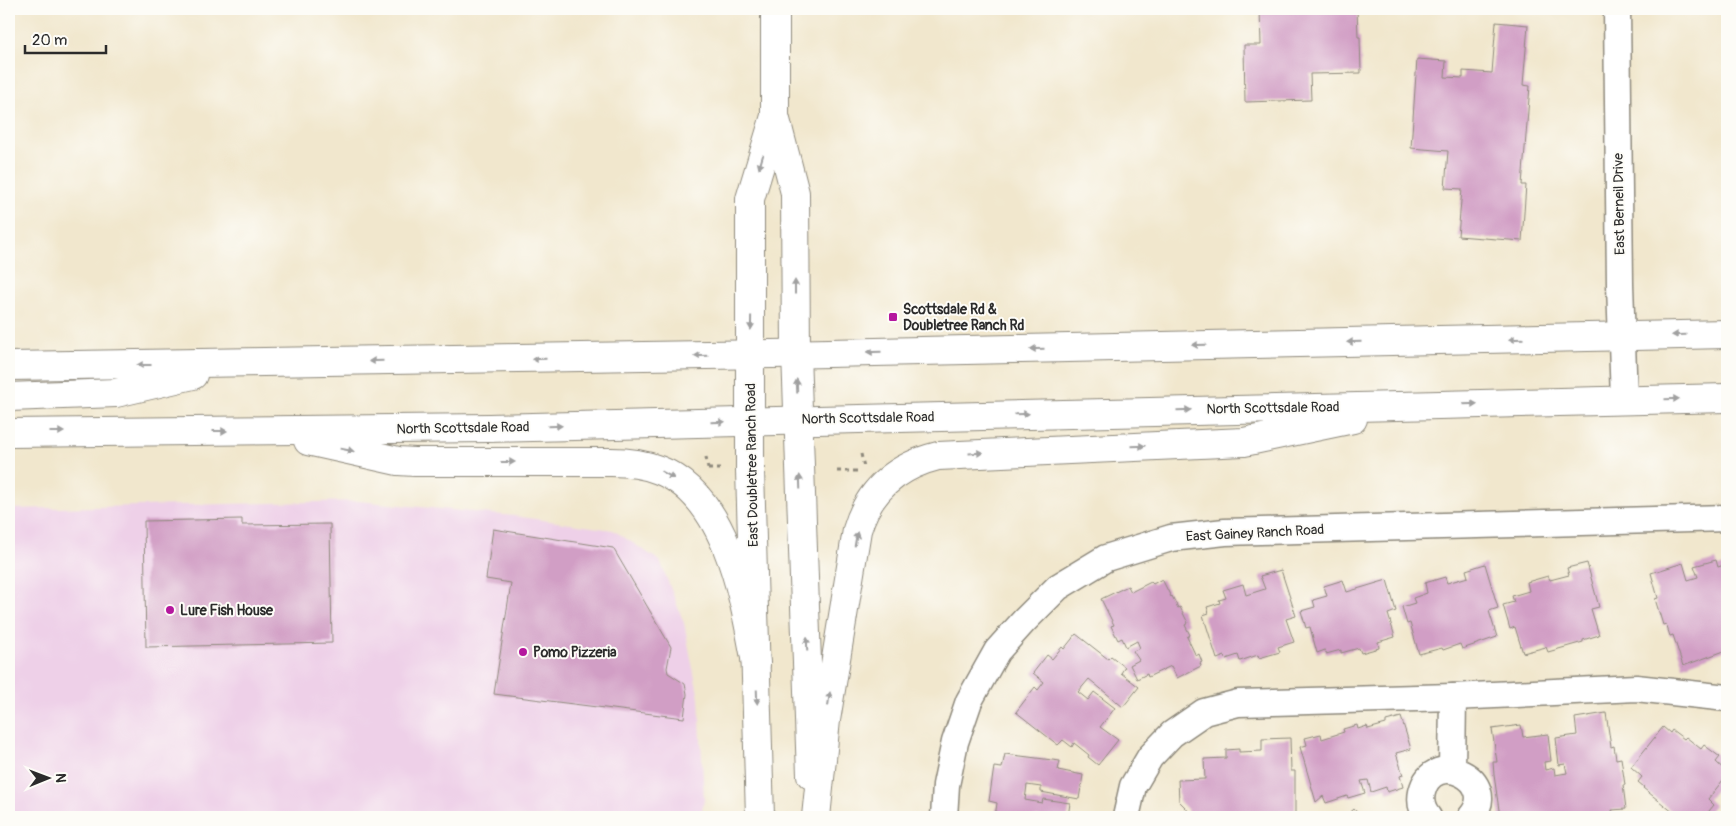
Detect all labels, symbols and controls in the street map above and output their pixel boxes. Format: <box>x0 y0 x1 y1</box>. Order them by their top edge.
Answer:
scale bar <box>25 22 106 54</box>
text: 20 m <box>32 31 67 50</box>
street label: East Berneil Drive <box>1610 153 1628 255</box>
one-way arrow <box>757 155 764 170</box>
one-way arrow <box>791 279 799 295</box>
place label: Scottsdale Rd & Doubletree Ranch Rd <box>903 301 1025 334</box>
marker: Scottsdale Rd & Doubletree Ranch Rd <box>887 311 899 323</box>
one-way arrow <box>747 315 755 331</box>
one-way arrow <box>1670 331 1686 339</box>
one-way arrow <box>1508 335 1524 343</box>
one-way arrow <box>1345 338 1361 346</box>
one-way arrow <box>1191 341 1207 349</box>
one-way arrow <box>1029 345 1045 353</box>
one-way arrow <box>866 348 882 356</box>
one-way arrow <box>693 352 709 360</box>
one-way arrow <box>531 355 547 363</box>
one-way arrow <box>368 358 384 366</box>
one-way arrow <box>136 361 152 369</box>
one-way arrow <box>793 378 801 394</box>
street label: East Doubletree Ranch Road <box>742 383 762 547</box>
one-way arrow <box>1665 395 1681 403</box>
street label: North Scottsdale Road <box>1206 398 1340 418</box>
one-way arrow <box>1462 399 1478 407</box>
one-way arrow <box>1176 406 1192 414</box>
street label: North Scottsdale Road <box>801 408 935 428</box>
one-way arrow <box>1014 410 1030 418</box>
street label: North Scottsdale Road <box>396 418 530 438</box>
one-way arrow <box>710 418 726 426</box>
one-way arrow <box>547 422 563 430</box>
one-way arrow <box>212 427 228 435</box>
one-way arrow <box>50 428 66 436</box>
one-way arrow <box>1130 442 1146 450</box>
one-way arrow <box>339 446 354 454</box>
one-way arrow <box>968 449 984 457</box>
one-way arrow <box>500 458 516 466</box>
one-way arrow <box>661 471 676 479</box>
one-way arrow <box>795 474 803 490</box>
street label: East Gainey Ranch Road <box>1185 521 1325 545</box>
one-way arrow <box>852 531 860 547</box>
place label: Lure Fish House <box>180 602 274 619</box>
marker: Lure Fish House <box>164 604 176 616</box>
one-way arrow <box>802 636 810 652</box>
place label: Pomo Pizzeria <box>533 644 617 661</box>
marker: Pomo Pizzeria <box>517 646 529 658</box>
one-way arrow <box>753 689 761 705</box>
one-way arrow <box>826 691 834 707</box>
north arrow <box>22 754 72 804</box>
text: N <box>52 773 69 783</box>

